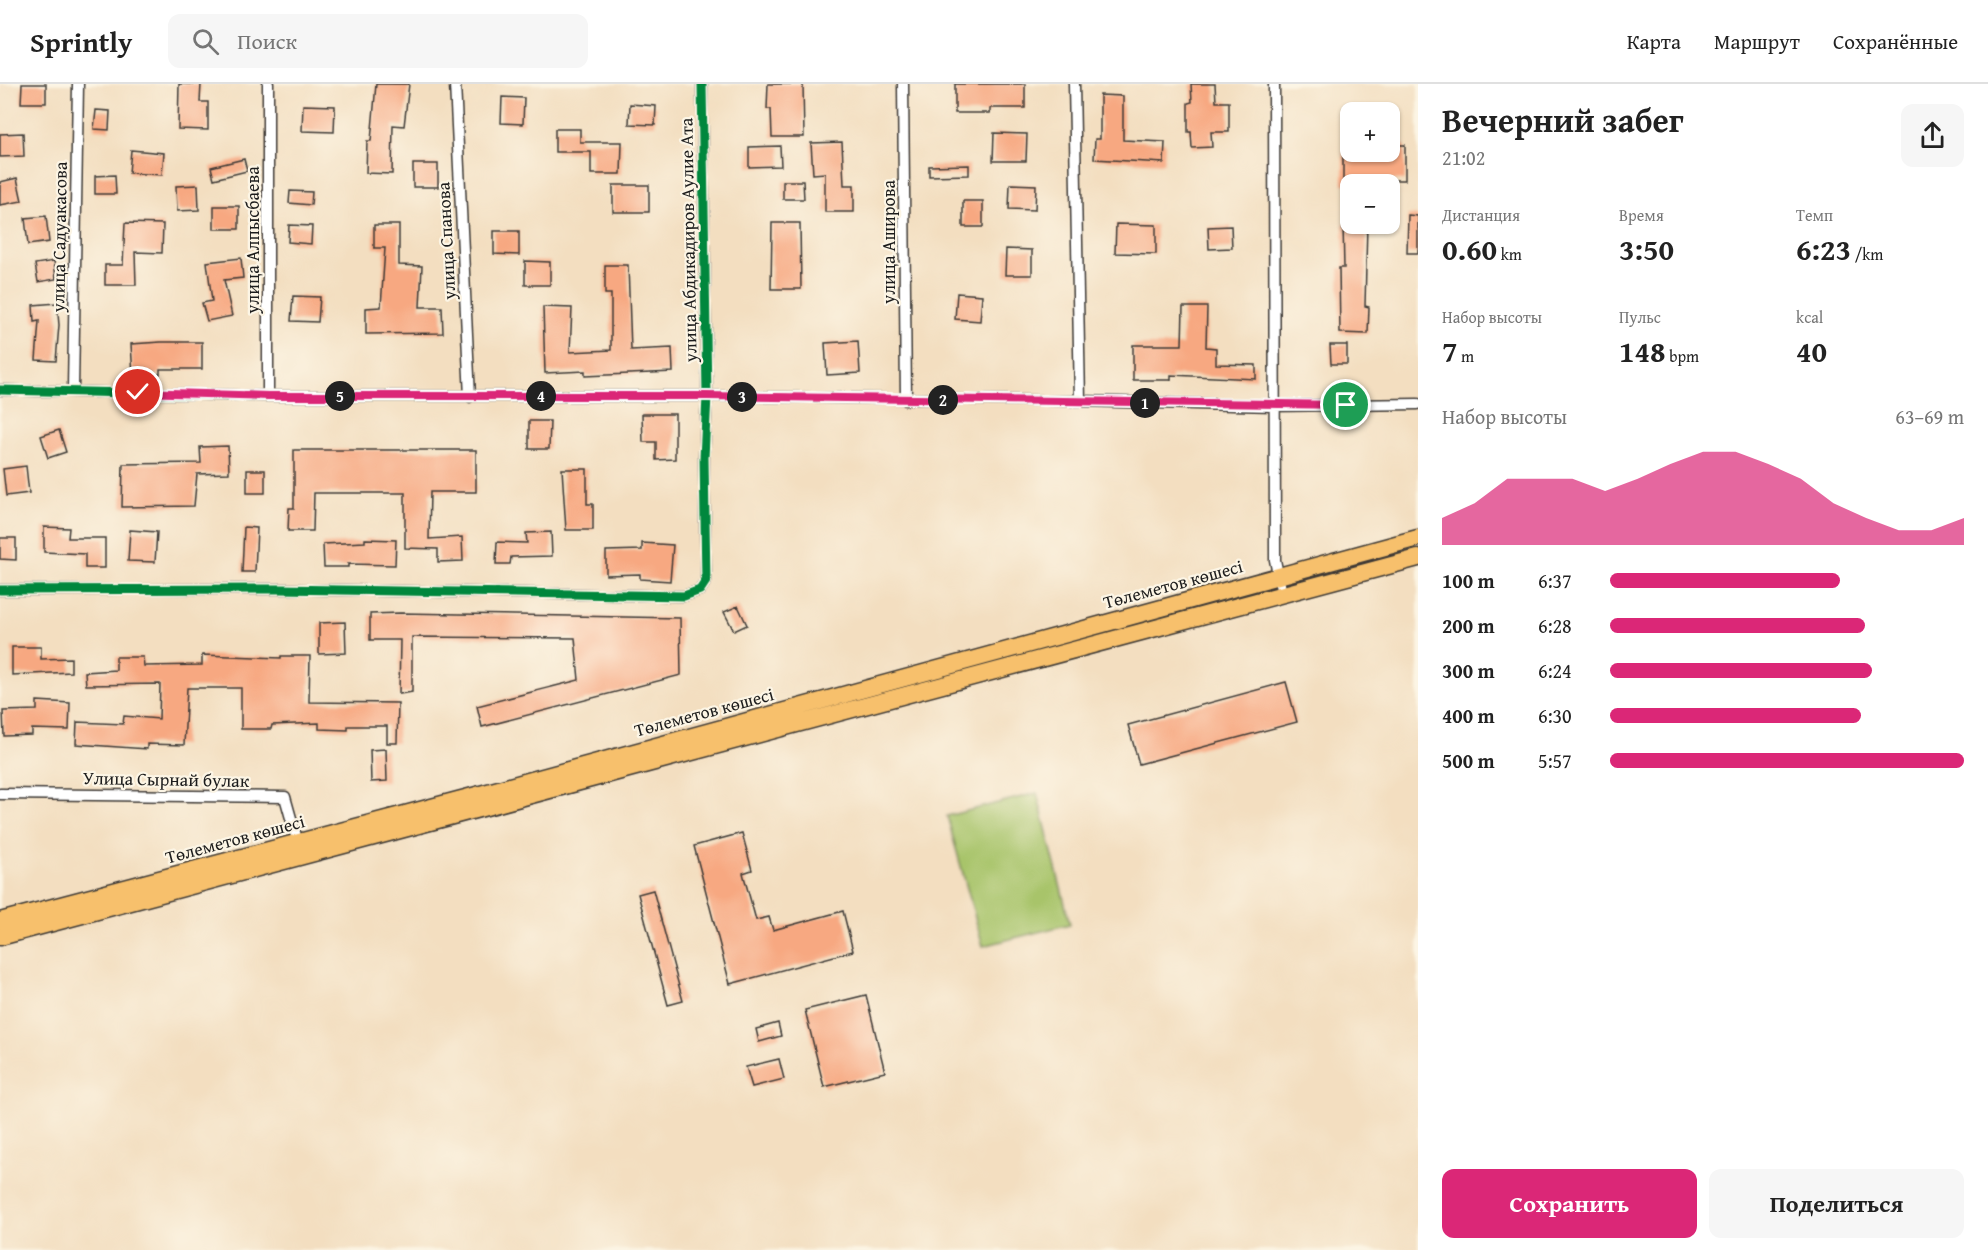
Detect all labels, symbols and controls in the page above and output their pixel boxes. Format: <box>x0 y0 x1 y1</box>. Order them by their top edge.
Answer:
search box <box>168 14 588 68</box>
text: Sprintly <box>30 21 132 62</box>
icon: search <box>189 25 222 58</box>
text: Поиск <box>237 25 297 57</box>
text: Карта <box>1627 26 1681 57</box>
text: Маршрут <box>1714 26 1800 57</box>
text: Сохранённые <box>1833 26 1958 57</box>
text: Вечерний забег <box>1442 96 1684 144</box>
map controls <box>1340 102 1400 234</box>
button: + <box>1340 102 1400 162</box>
button: share <box>1901 104 1964 167</box>
street label: улица Абдикадиров Аулие Ата <box>672 117 704 364</box>
text: 21:02 <box>1442 143 1485 172</box>
street label: улица Садуакасова <box>44 161 74 314</box>
street label: улица Алпысбаева <box>239 166 266 315</box>
button: − <box>1340 174 1400 234</box>
street label: улица Аширова <box>875 180 902 305</box>
street label: улица Спанова <box>429 181 463 302</box>
text: Дистанция <box>1442 203 1520 227</box>
text: Время <box>1619 203 1664 227</box>
text: Темп <box>1796 203 1833 227</box>
text: 0.60 <box>1442 227 1497 271</box>
text: 3:50 <box>1619 227 1674 271</box>
text: 6:23 <box>1796 227 1851 271</box>
text: km <box>1497 242 1522 266</box>
text: /km <box>1851 242 1883 266</box>
text: Набор высоты <box>1442 305 1542 329</box>
text: Пульс <box>1619 305 1661 329</box>
text: kcal <box>1796 305 1823 329</box>
text: 7 <box>1442 329 1458 373</box>
text: 148 <box>1619 329 1666 373</box>
text: 40 <box>1796 329 1827 373</box>
text: m <box>1458 344 1474 368</box>
text: bpm <box>1666 344 1699 368</box>
pin <box>112 366 163 417</box>
icon: check <box>121 375 154 408</box>
pin <box>1320 379 1371 430</box>
pin: 5 <box>325 381 355 411</box>
pin: 4 <box>526 381 556 411</box>
pin: 3 <box>727 382 757 412</box>
text: 5 <box>336 384 344 408</box>
text: 4 <box>537 384 545 408</box>
text: 3 <box>738 385 746 409</box>
pin: 2 <box>928 385 958 415</box>
text: 2 <box>939 388 947 412</box>
pin: 1 <box>1130 388 1160 418</box>
icon: arrive <box>1329 388 1362 421</box>
text: 1 <box>1141 391 1149 415</box>
text: Набор высоты <box>1442 402 1567 431</box>
text: 63–69 m <box>1895 402 1964 431</box>
street label: Төлеметов көшесі <box>1100 552 1246 616</box>
text: 100 m <box>1442 566 1495 595</box>
text: 6:37 <box>1538 566 1572 595</box>
text: 200 m <box>1442 611 1495 640</box>
text: 6:28 <box>1538 611 1572 640</box>
text: 300 m <box>1442 656 1495 685</box>
text: 6:24 <box>1538 656 1572 685</box>
street label: Төлеметов көшесі <box>631 680 777 744</box>
text: 400 m <box>1442 701 1495 730</box>
text: 6:30 <box>1538 701 1572 730</box>
text: 500 m <box>1442 746 1495 775</box>
text: 5:57 <box>1538 746 1572 775</box>
street label: Улица Сырнай булак <box>83 764 250 794</box>
street label: Төлеметов көшесі <box>162 807 308 871</box>
button: Сохранить <box>1442 1169 1697 1238</box>
button: Поделиться <box>1709 1169 1964 1238</box>

